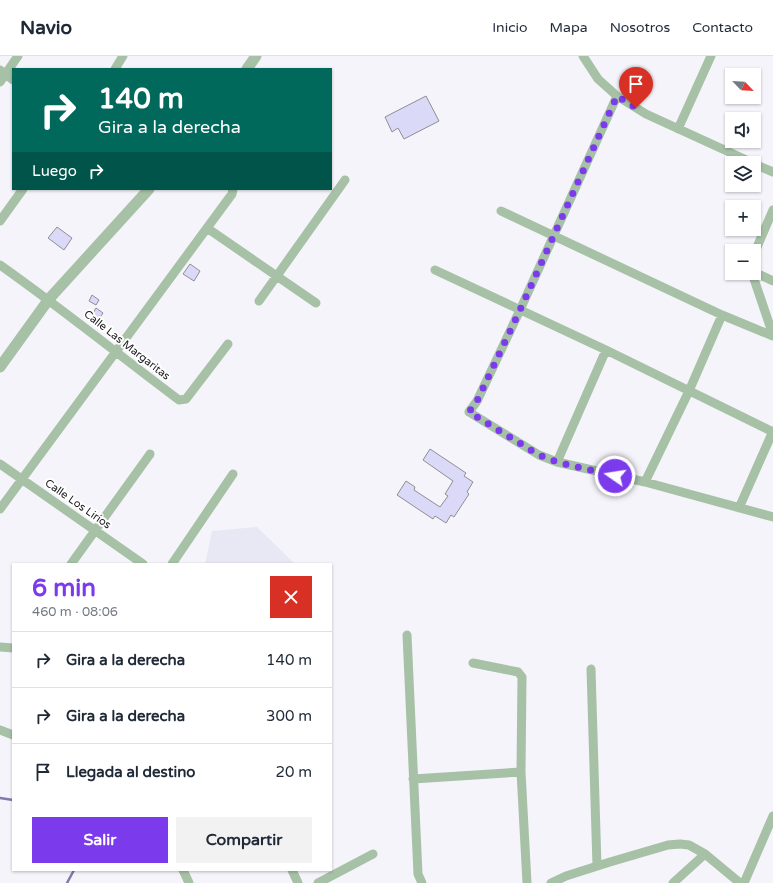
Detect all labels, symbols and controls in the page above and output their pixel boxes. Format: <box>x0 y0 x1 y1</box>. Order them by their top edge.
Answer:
text: Navio <box>20 17 72 39</box>
text: Inicio <box>492 19 528 36</box>
text: Mapa <box>550 19 588 36</box>
text: Nosotros <box>610 19 670 36</box>
text: Contacto <box>692 19 753 36</box>
pin <box>619 67 653 108</box>
north arrow <box>725 68 761 104</box>
map controls <box>725 68 761 280</box>
icon: arrive <box>625 73 647 95</box>
text: 140 m <box>98 82 184 116</box>
icon: right <box>32 84 84 136</box>
button: sound <box>725 112 761 148</box>
text: Gira a la derecha <box>98 116 241 138</box>
button: layers <box>725 156 761 192</box>
icon: right <box>85 160 107 182</box>
text: Luego <box>32 162 77 180</box>
button: + <box>725 200 761 236</box>
button: − <box>725 244 761 280</box>
street label: Calle Las Margaritas <box>81 307 173 383</box>
position arrow <box>594 455 636 497</box>
street label: Calle Los Lirios <box>43 476 113 532</box>
text: 6 min <box>32 574 96 603</box>
button: close <box>270 576 312 618</box>
text: 460 m · 08:06 <box>32 604 118 620</box>
icon: right <box>32 649 54 671</box>
text: Gira a la derecha <box>66 651 185 669</box>
text: 140 m <box>266 651 312 669</box>
icon: right <box>32 705 54 727</box>
text: Gira a la derecha <box>66 707 185 725</box>
text: 300 m <box>266 707 312 725</box>
icon: arrive <box>32 761 54 783</box>
text: Llegada al destino <box>66 763 195 781</box>
text: 20 m <box>275 763 312 781</box>
button: Salir <box>32 817 168 863</box>
button: Compartir <box>176 817 312 863</box>

